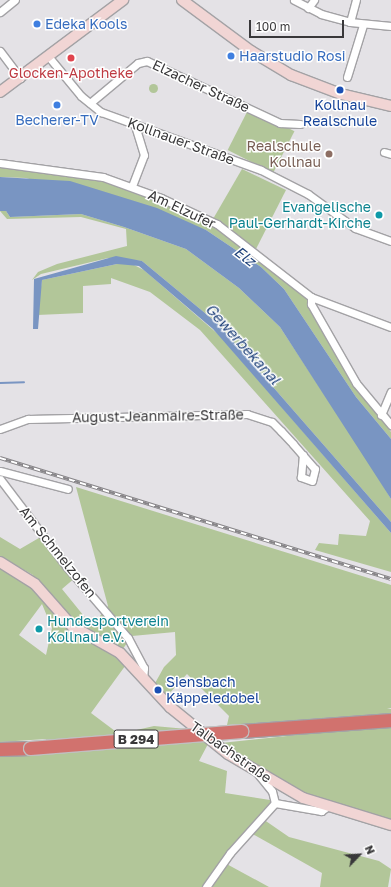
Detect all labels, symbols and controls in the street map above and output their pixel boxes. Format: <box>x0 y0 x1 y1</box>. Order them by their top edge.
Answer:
scale bar <box>251 12 346 38</box>
place label: Edeka Kools <box>45 16 127 32</box>
marker: Edeka Kools <box>32 19 42 29</box>
text: 100 m <box>256 19 290 34</box>
place label: Haarstudio Rosi <box>239 48 346 64</box>
marker: Haarstudio Rosi <box>226 51 236 61</box>
marker: Glocken-Apotheke <box>66 53 76 63</box>
street label: Elzacher Straße <box>150 56 252 116</box>
place label: Glocken-Apotheke <box>9 65 133 81</box>
marker: Kollnau Realschule <box>335 85 345 95</box>
place label: Kollnau Realschule <box>303 97 377 130</box>
marker: Becherer-TV <box>52 100 62 110</box>
place label: Becherer-TV <box>15 112 99 128</box>
street label: Kollnauer Straße <box>125 114 237 168</box>
place label: Realschule Kollnau <box>247 138 321 170</box>
marker: Realschule Kollnau <box>324 149 334 159</box>
street label: Am Elzufer <box>146 186 218 232</box>
place label: Evangelische Paul-Gerhardt-Kirche <box>229 199 371 232</box>
marker: Evangelische Paul-Gerhardt-Kirche <box>374 210 384 220</box>
water label: Elz <box>231 242 259 270</box>
water label: Gewerbekanal <box>202 300 284 388</box>
street label: August-Jeanmaire-Straße <box>72 406 244 426</box>
street label: Am Schmelzofen <box>16 503 100 601</box>
place label: Hundesportverein Kollnau e.V. <box>47 613 169 646</box>
marker: Hundesportverein Kollnau e.V. <box>34 624 44 634</box>
place label: Siensbach Käppeledobel <box>166 674 259 706</box>
marker: Siensbach Käppeledobel <box>153 685 163 695</box>
street label: Talbachstraße <box>187 718 275 786</box>
road number: B 294 <box>113 728 159 750</box>
north arrow <box>339 835 379 875</box>
text: N <box>363 843 378 856</box>

